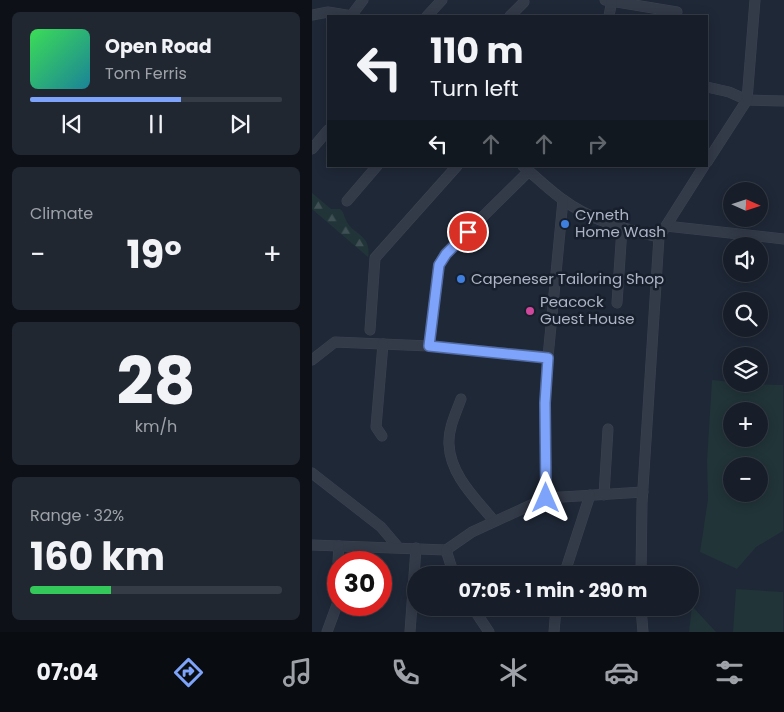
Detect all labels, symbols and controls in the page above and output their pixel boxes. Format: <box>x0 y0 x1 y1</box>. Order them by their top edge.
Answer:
text: 110 m <box>430 26 524 75</box>
text: Open Road <box>105 33 212 60</box>
icon: left <box>347 35 412 100</box>
text: Tom Ferris <box>105 62 187 85</box>
text: Turn left <box>430 73 518 104</box>
icon: previous <box>58 110 86 138</box>
icon: pause <box>142 110 170 138</box>
icon: next <box>226 110 254 138</box>
icon: left <box>424 130 452 158</box>
icon: ahead <box>477 130 505 158</box>
icon: ahead <box>530 130 558 158</box>
icon: right <box>583 130 611 158</box>
north arrow <box>723 182 768 228</box>
map controls <box>723 182 768 502</box>
text: Climate <box>30 202 93 225</box>
place label: Cyneth Home Wash <box>575 204 666 242</box>
pin <box>447 211 489 253</box>
icon: arrive <box>454 218 482 246</box>
marker: Cyneth Home Wash <box>559 218 571 230</box>
text: 19° <box>127 228 182 281</box>
text: − <box>30 235 45 274</box>
text: + <box>263 235 282 274</box>
button: sound <box>723 237 768 282</box>
place label: Capeneser Tailoring Shop <box>471 268 664 289</box>
marker: Capeneser Tailoring Shop <box>455 273 467 285</box>
place label: Peacock Guest House <box>540 291 635 329</box>
button: search <box>723 292 768 337</box>
marker: Peacock Guest House <box>524 305 536 317</box>
text: 28 <box>116 336 196 427</box>
button: layers <box>723 347 768 392</box>
button: + <box>723 402 768 447</box>
text: km/h <box>135 415 177 438</box>
button: − <box>723 457 768 502</box>
position arrow <box>519 471 571 523</box>
text: Range · 32% <box>30 504 124 527</box>
text: 160 km <box>30 530 165 583</box>
speed limit sign: 30 <box>327 551 392 616</box>
text: 07:05 · 1 min · 290 m <box>459 577 647 604</box>
icon: directions <box>171 655 206 690</box>
icon: music <box>280 655 315 690</box>
icon: phone <box>388 655 423 690</box>
icon: climate <box>496 655 531 690</box>
icon: car <box>604 655 639 690</box>
icon: filters <box>712 655 747 690</box>
text: 07:04 <box>37 657 98 688</box>

